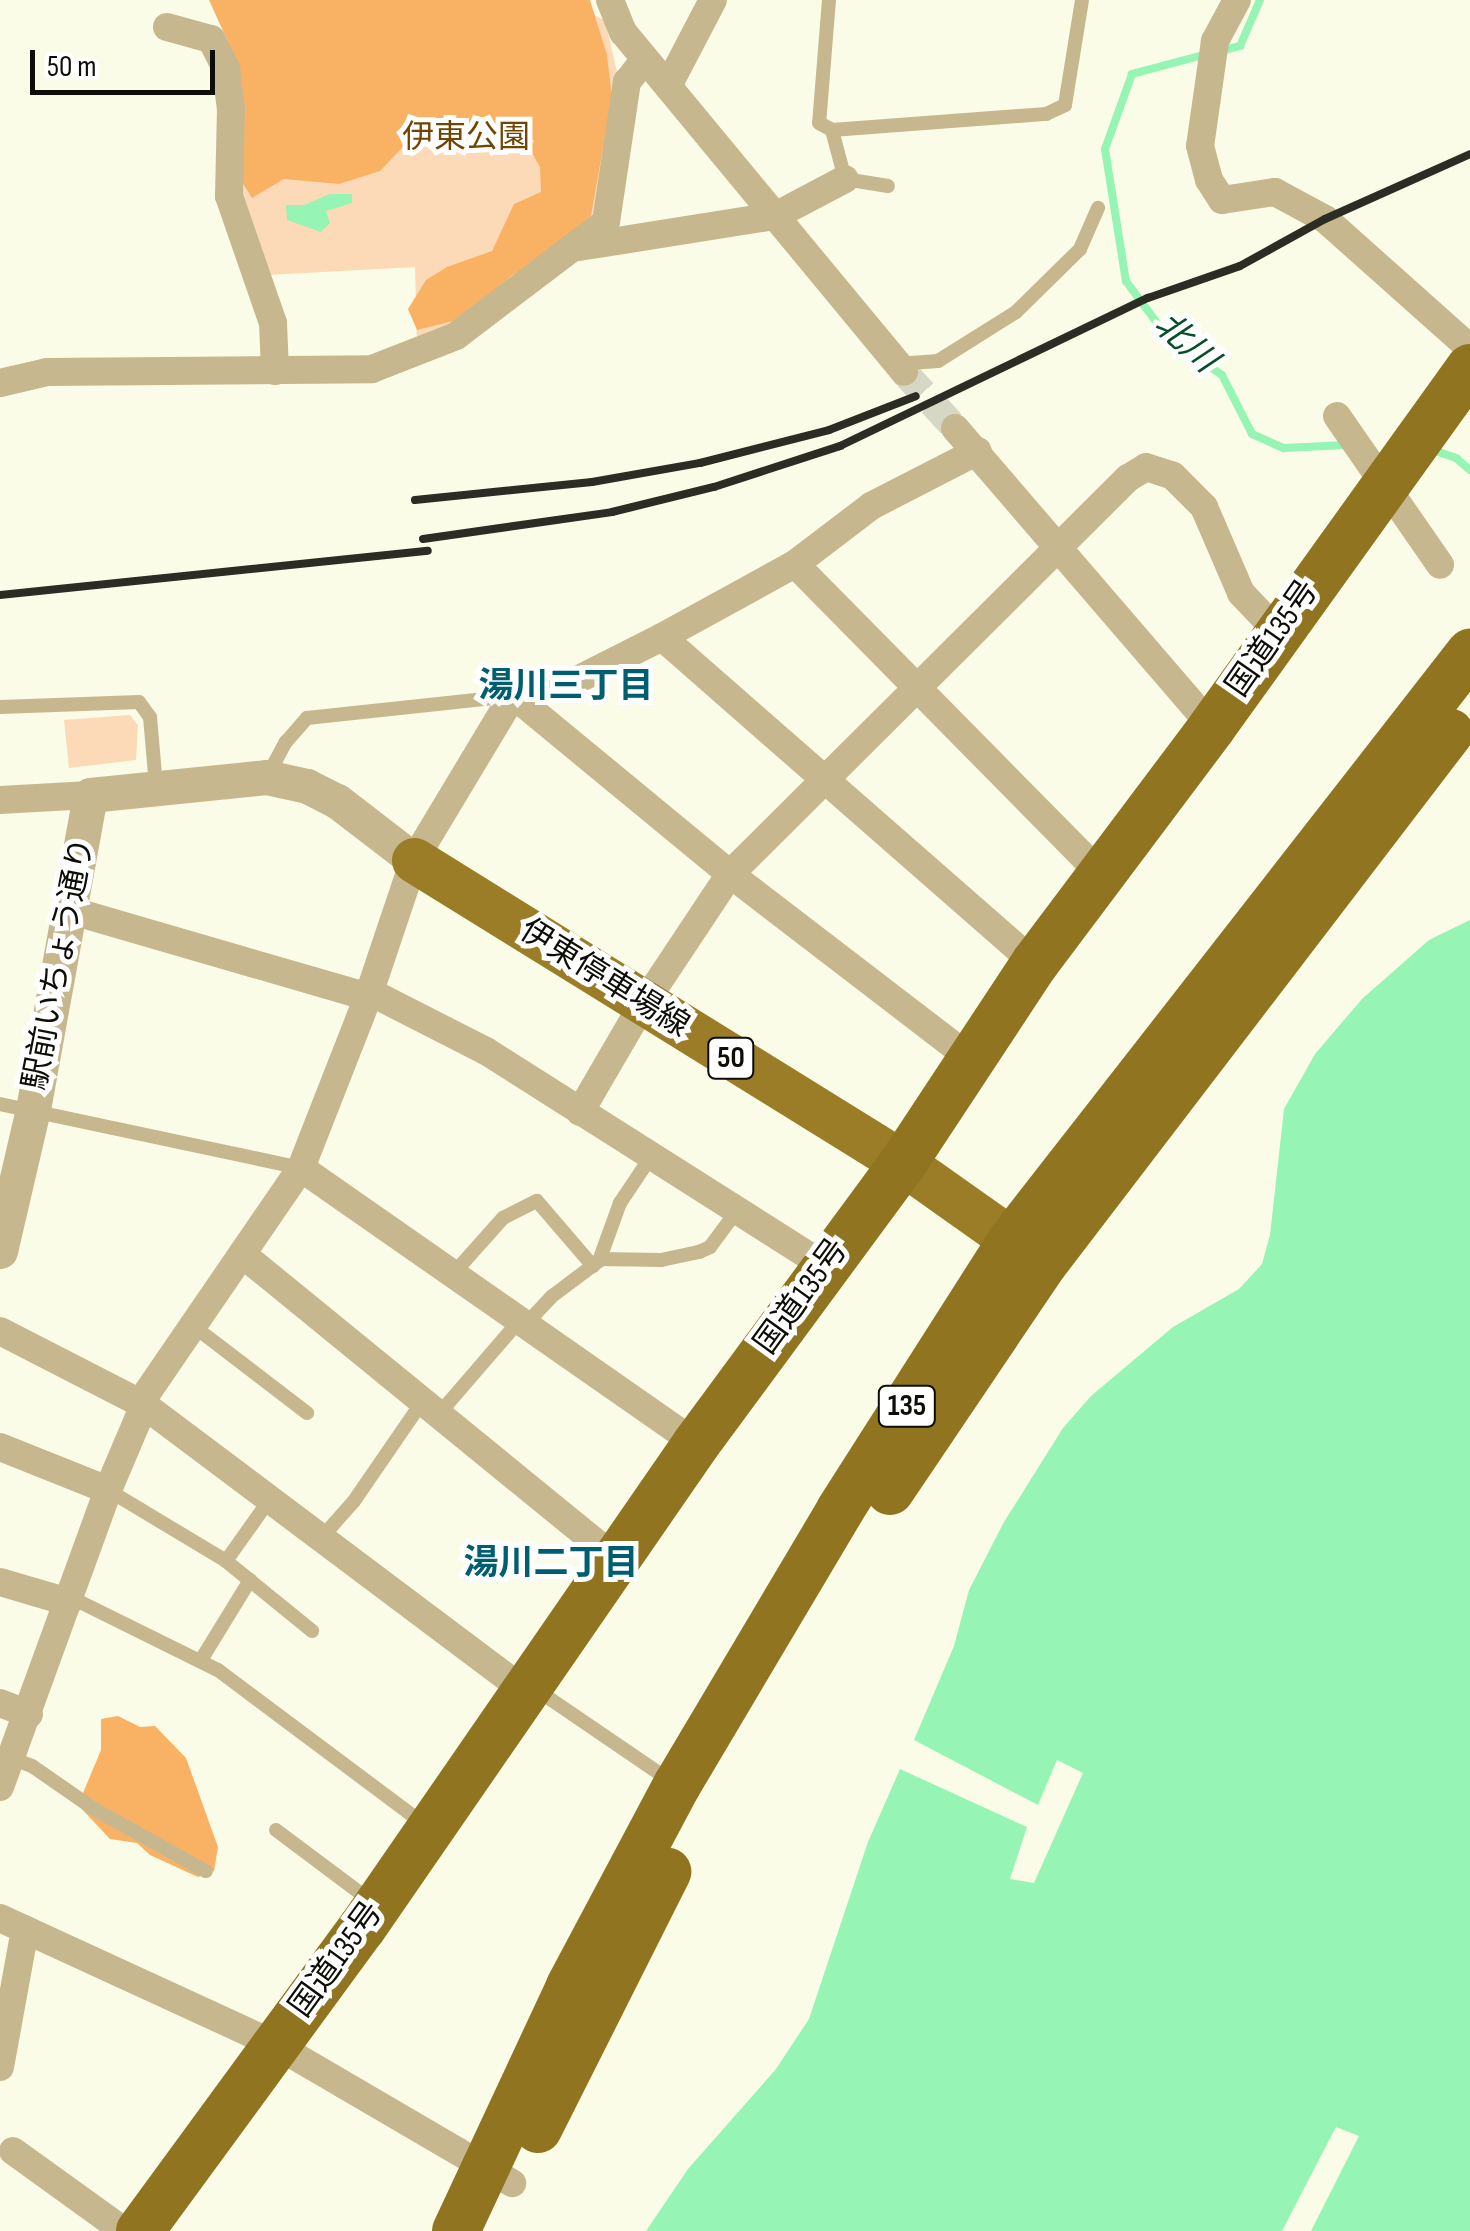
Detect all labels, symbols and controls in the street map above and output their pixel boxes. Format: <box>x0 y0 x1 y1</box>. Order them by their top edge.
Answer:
scale bar <box>35 30 220 92</box>
text: 50 m <box>47 49 96 85</box>
park label: 伊東公園 <box>402 119 530 157</box>
water label: 北川 <box>1145 304 1225 382</box>
street label: 国道135号 <box>1219 573 1327 705</box>
district label: 湯川三丁目 <box>479 666 653 708</box>
street label: 駅前いちょう通り <box>17 835 103 1093</box>
street label: 伊東停車場線 <box>512 912 696 1046</box>
road number: 50 <box>706 1033 756 1083</box>
street label: 国道135号 <box>747 1232 857 1362</box>
road number: 135 <box>877 1381 937 1431</box>
district label: 湯川二丁目 <box>464 1543 638 1585</box>
street label: 国道135号 <box>282 1895 392 2025</box>

